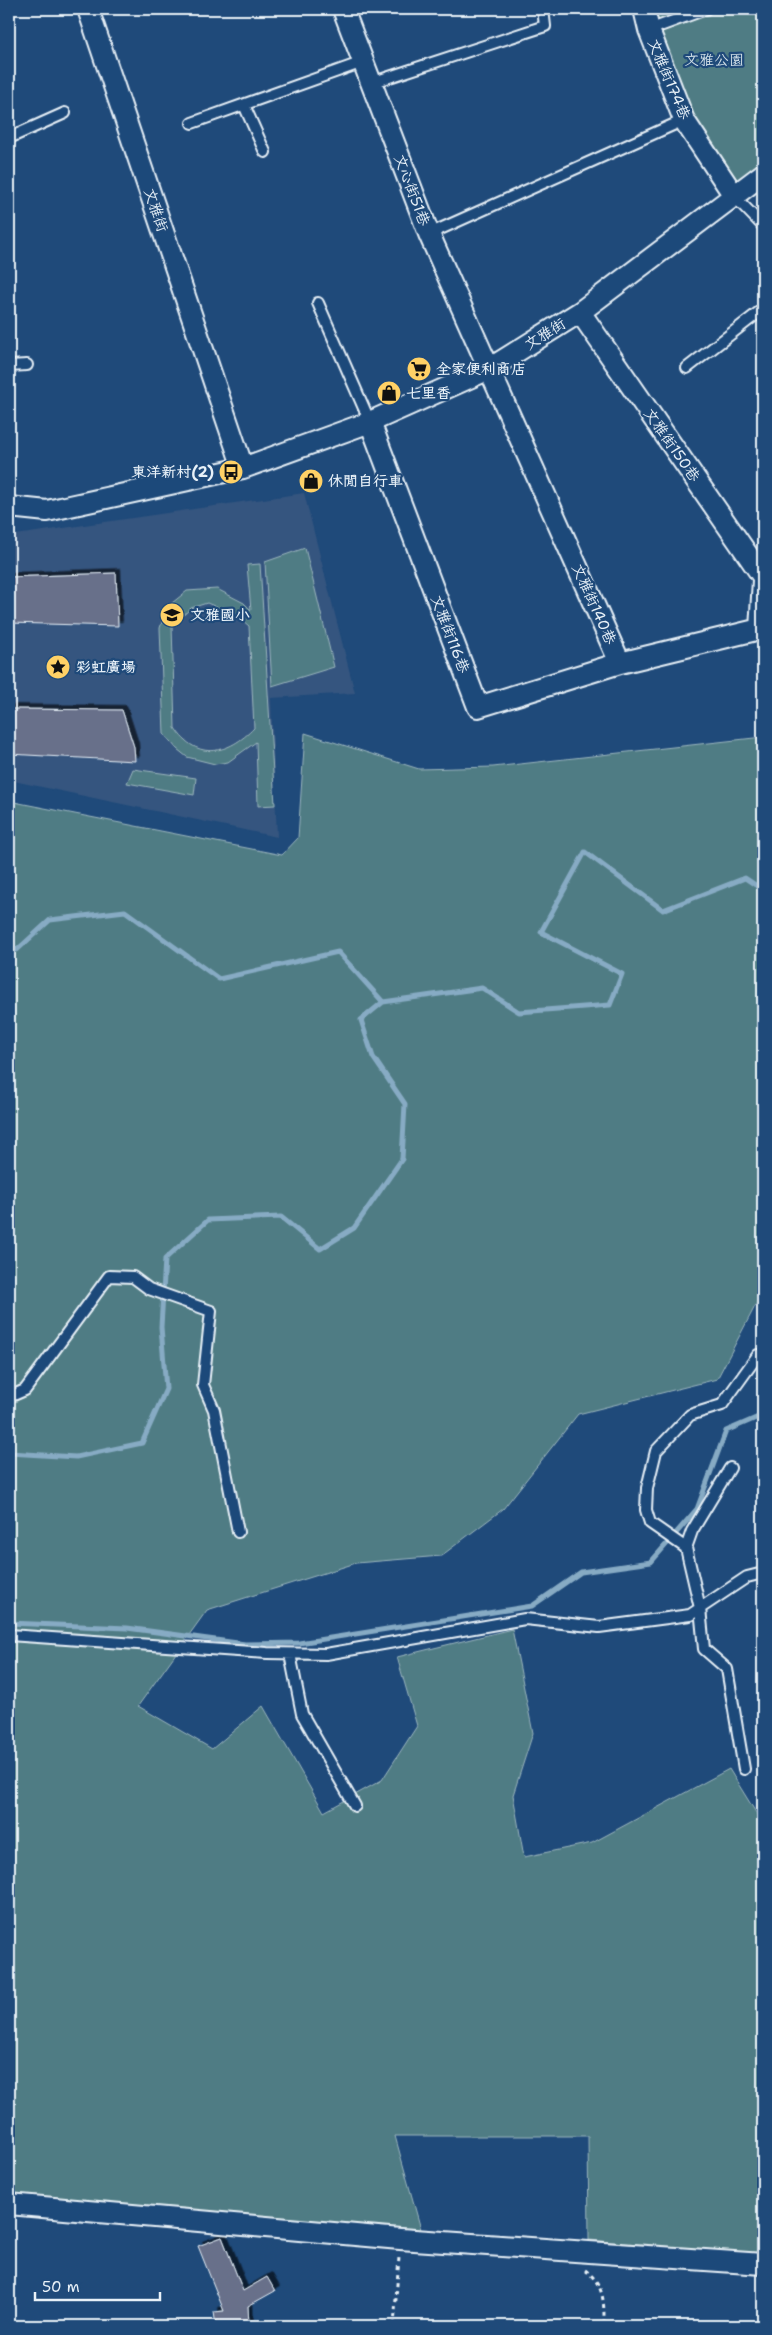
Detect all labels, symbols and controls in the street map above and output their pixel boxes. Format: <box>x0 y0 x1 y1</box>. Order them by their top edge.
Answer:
street label: 文雅街174巷 <box>643 36 695 122</box>
park label: 文雅公園 <box>684 50 744 70</box>
street label: 文心街51巷 <box>389 151 435 229</box>
street label: 文雅街 <box>139 185 173 235</box>
street label: 文雅街 <box>521 314 569 354</box>
supermarket icon: 全家便利商店 <box>406 356 432 382</box>
place label: 全家便利商店 <box>436 359 526 379</box>
shop icon: 七里香 <box>376 380 402 406</box>
place label: 七里香 <box>406 383 451 403</box>
street label: 文雅街150巷 <box>639 404 705 486</box>
bus stop icon: 東洋新村(2) <box>218 459 244 485</box>
place label: 東洋新村(2) <box>131 462 214 482</box>
shop icon: 休閒自行車 <box>298 468 324 494</box>
place label: 休閒自行車 <box>328 471 403 491</box>
street label: 文雅街140巷 <box>567 560 621 648</box>
street label: 文雅街116巷 <box>426 592 474 676</box>
school or university icon: 文雅國小 <box>159 602 185 628</box>
place label: 文雅國小 <box>190 605 250 625</box>
place icon: 彩虹廣場 <box>45 654 71 680</box>
place label: 彩虹廣場 <box>76 657 136 677</box>
scale bar <box>35 2270 160 2302</box>
text: 50 m <box>42 2277 80 2297</box>

